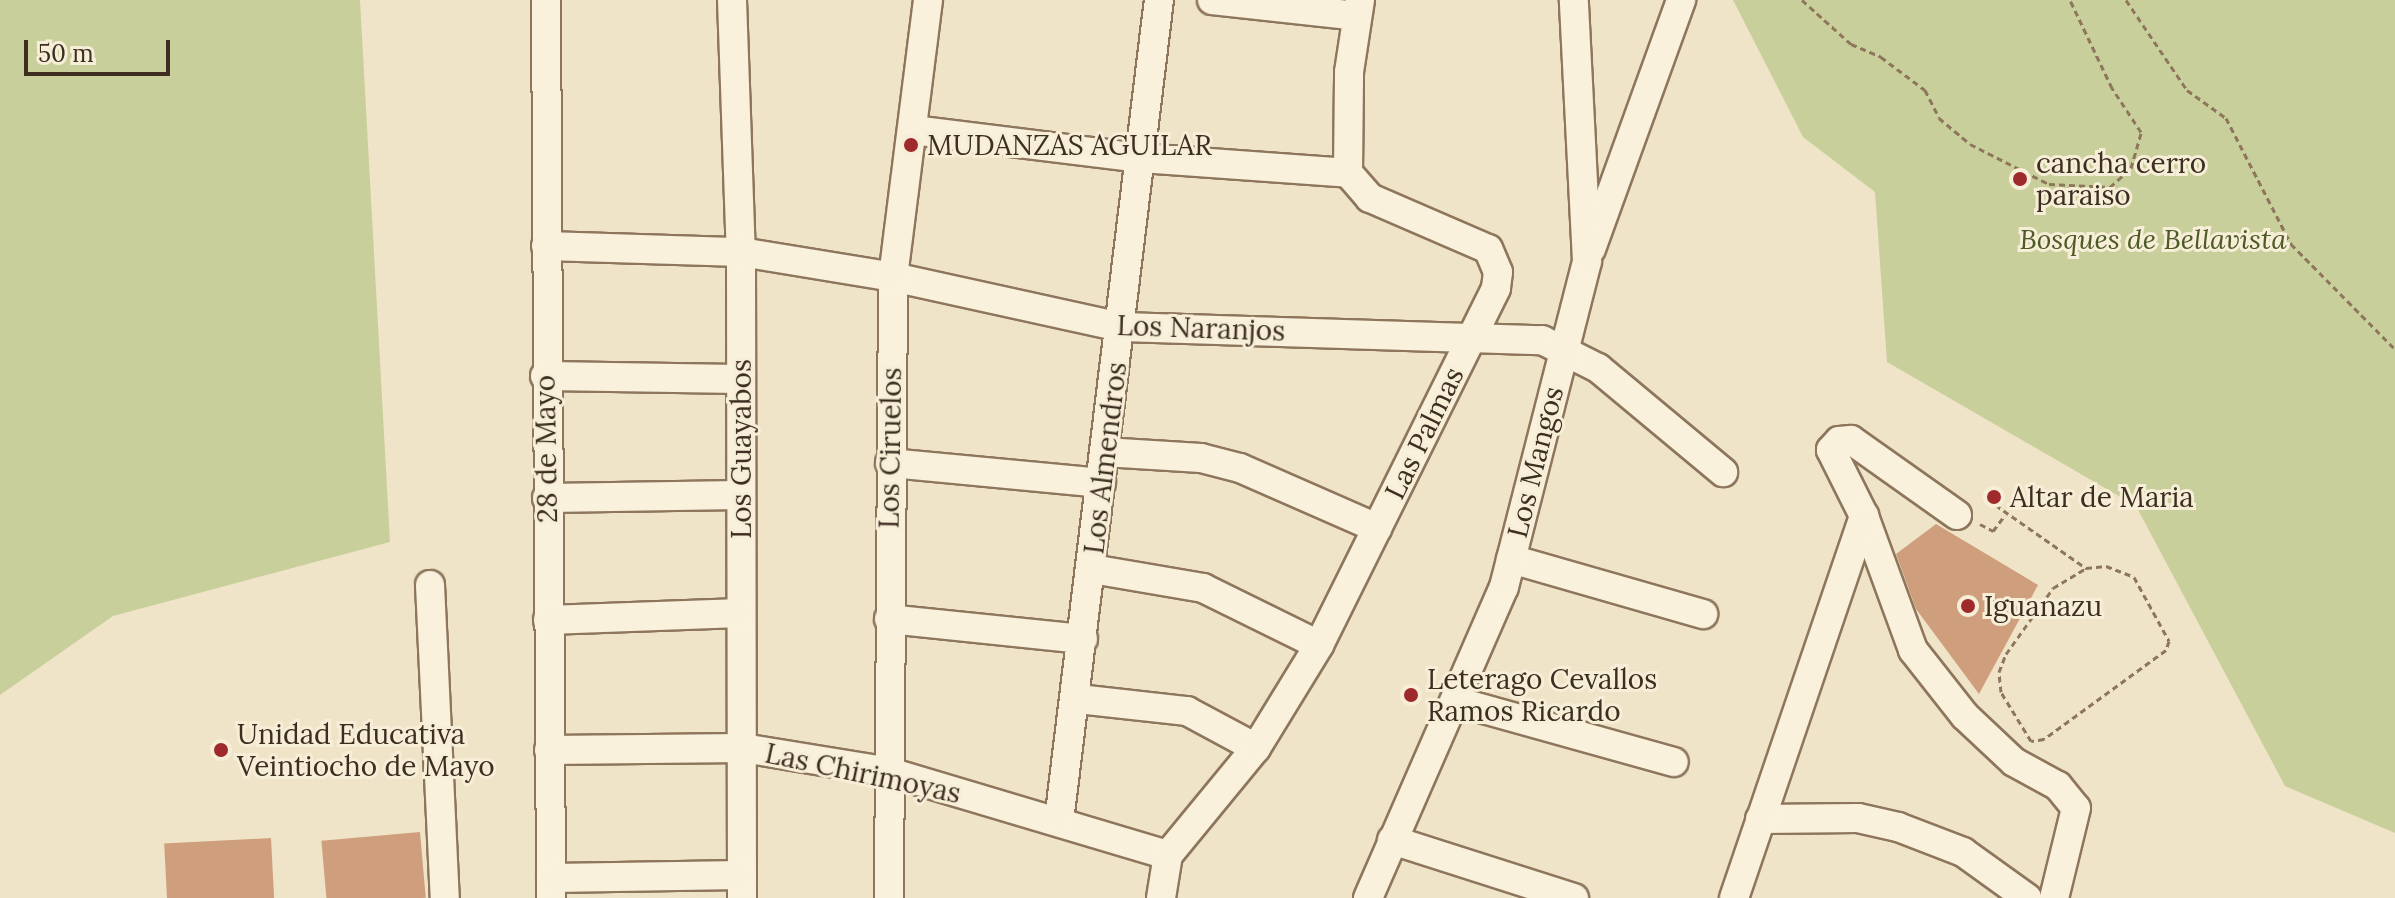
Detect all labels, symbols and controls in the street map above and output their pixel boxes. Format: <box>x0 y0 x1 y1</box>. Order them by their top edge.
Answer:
scale bar <box>28 24 174 74</box>
text: 50 m <box>38 38 94 69</box>
place label: MUDANZAS AGUILAR <box>927 128 1212 162</box>
marker: MUDANZAS AGUILAR <box>902 136 920 154</box>
place label: cancha cerro paraiso <box>2036 146 2206 212</box>
marker: cancha cerro paraiso <box>2011 170 2029 188</box>
park label: Bosques de Bellavista <box>2019 222 2287 256</box>
street label: Los Naranjos <box>1116 308 1286 348</box>
street label: Los Guayabos <box>724 359 758 539</box>
street label: Los Almendros <box>1077 360 1133 556</box>
street label: Las Palmas <box>1378 361 1470 505</box>
street label: Los Ciruelos <box>872 367 908 529</box>
street label: 28 de Mayo <box>528 375 564 523</box>
street label: Los Mangos <box>1500 383 1570 541</box>
place label: Altar de Maria <box>2010 480 2194 514</box>
marker: Altar de Maria <box>1985 488 2003 506</box>
place label: Iguanazu <box>1984 589 2102 623</box>
marker: Iguanazu <box>1959 597 1977 615</box>
place label: Leterago Cevallos Ramos Ricardo <box>1427 662 1657 728</box>
marker: Leterago Cevallos Ramos Ricardo <box>1402 686 1420 704</box>
place label: Unidad Educativa Veintiocho de Mayo <box>237 717 495 783</box>
street label: Las Chirimoyas <box>762 736 964 810</box>
marker: Unidad Educativa Veintiocho de Mayo <box>212 741 230 759</box>

